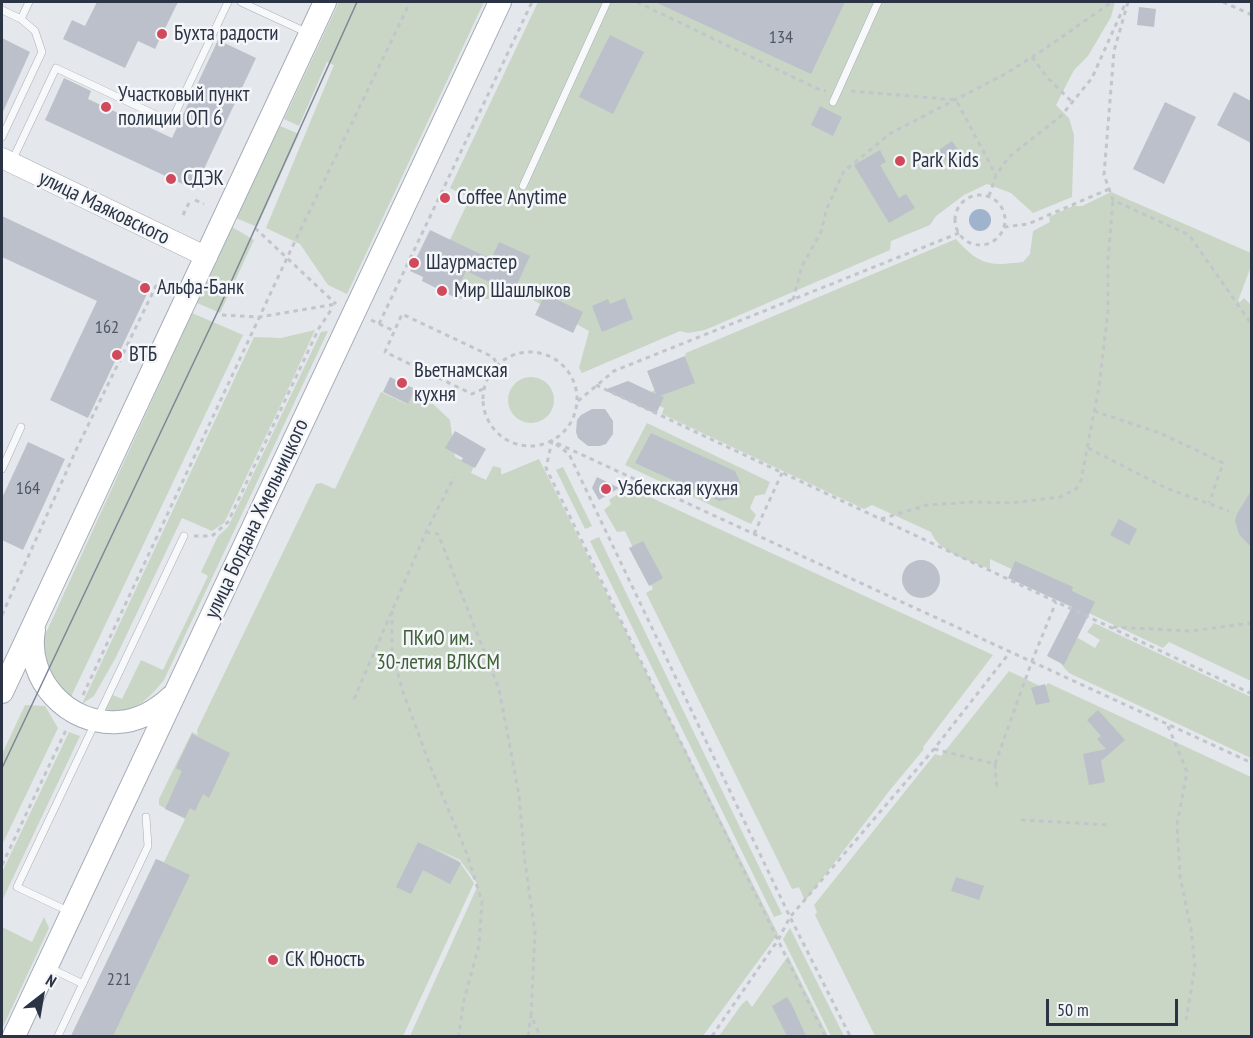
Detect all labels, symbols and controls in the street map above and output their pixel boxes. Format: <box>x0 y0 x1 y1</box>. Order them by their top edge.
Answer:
place label: Бухта радости <box>174 21 278 47</box>
marker: Бухта радости <box>155 27 169 41</box>
house number: 134 <box>769 27 793 49</box>
place label: Участковый пункт полиции ОП 6 <box>118 82 249 132</box>
marker: Участковый пункт полиции ОП 6 <box>99 100 113 114</box>
place label: Park Kids <box>912 148 979 174</box>
marker: Park Kids <box>893 154 907 168</box>
street label: улица Маяковского <box>34 165 174 251</box>
place label: СДЭК <box>183 166 224 192</box>
marker: СДЭК <box>164 172 178 186</box>
place label: Coffee Anytime <box>457 185 567 211</box>
marker: Coffee Anytime <box>438 191 452 205</box>
place label: Шаурмастер <box>426 250 517 276</box>
marker: Шаурмастер <box>407 256 421 270</box>
place label: Альфа-Банк <box>157 275 244 301</box>
place label: Мир Шашлыков <box>454 278 571 304</box>
marker: Альфа-Банк <box>138 281 152 295</box>
marker: Мир Шашлыков <box>435 284 449 298</box>
house number: 162 <box>95 317 119 339</box>
place label: ВТБ <box>129 342 157 368</box>
marker: ВТБ <box>110 348 124 362</box>
place label: Вьетнамская кухня <box>414 358 508 408</box>
marker: Вьетнамская кухня <box>395 376 409 390</box>
street label: улица Богдана Хмельницкого <box>200 415 314 623</box>
place label: Узбекская кухня <box>618 476 738 502</box>
house number: 164 <box>16 478 40 500</box>
marker: Узбекская кухня <box>599 482 613 496</box>
park label: ПКиО им. 30-летия ВЛКСМ <box>376 626 500 676</box>
place label: СК Юность <box>285 947 365 973</box>
marker: СК Юность <box>266 953 280 967</box>
north arrow <box>12 966 72 1026</box>
house number: 221 <box>107 969 131 991</box>
text: N <box>42 970 60 991</box>
scale bar <box>1049 987 1181 1025</box>
text: 50 m <box>1057 998 1089 1021</box>

